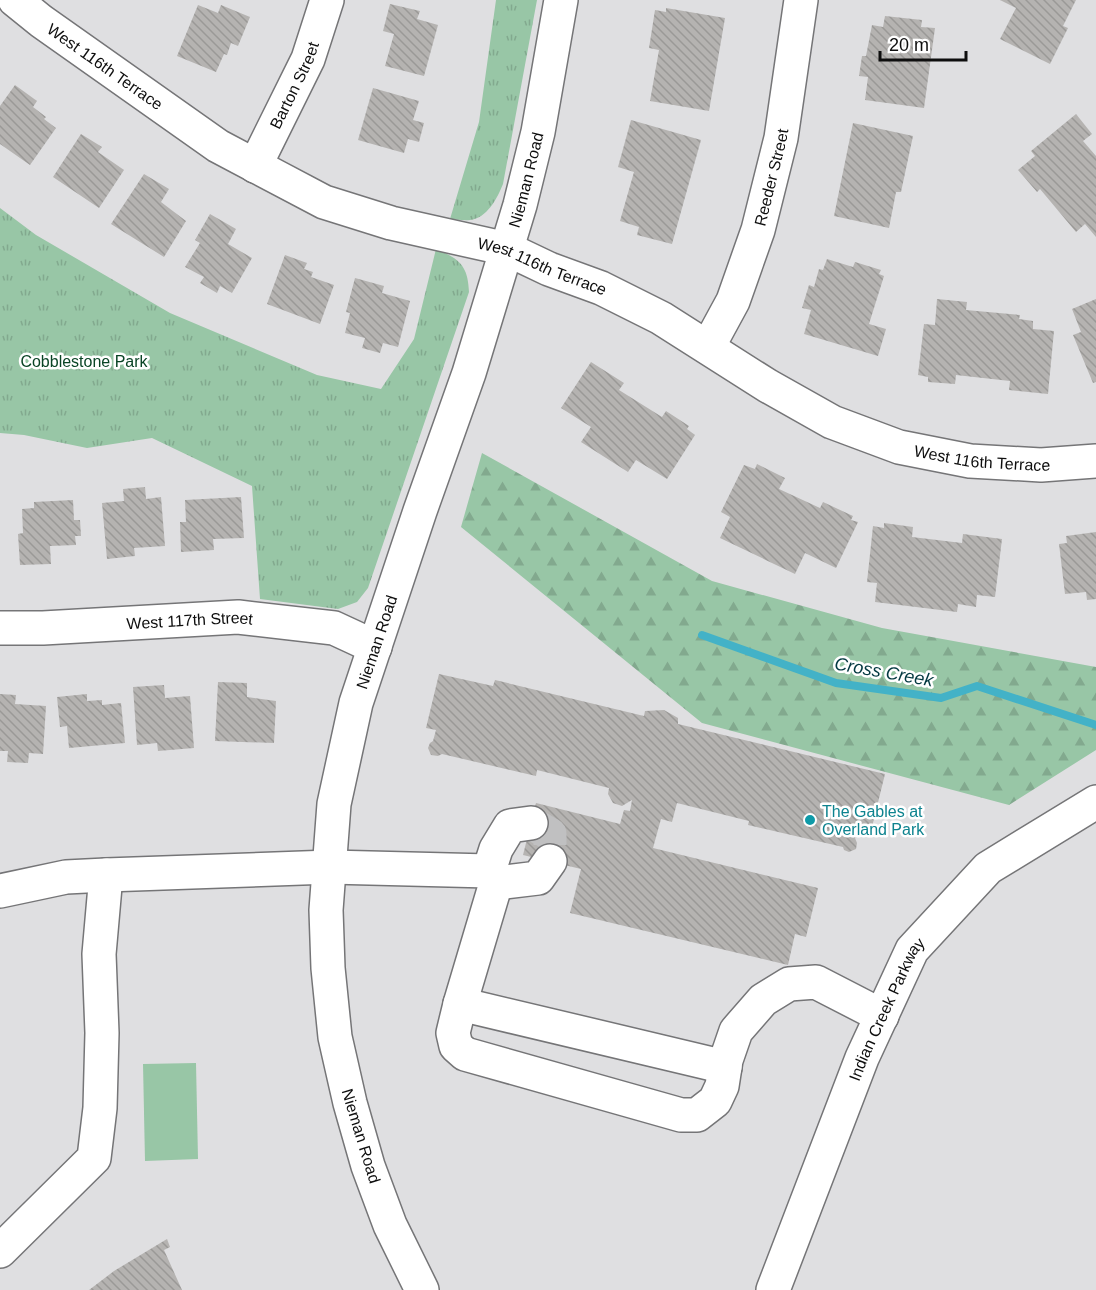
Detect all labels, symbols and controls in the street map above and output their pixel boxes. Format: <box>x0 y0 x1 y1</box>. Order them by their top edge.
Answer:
street label: West 116th Terrace <box>44 20 166 113</box>
scale bar <box>880 24 966 62</box>
text: 20 m <box>889 35 929 55</box>
street label: Barton Street <box>266 39 322 131</box>
street label: Reeder Street <box>751 127 791 228</box>
street label: Nieman Road <box>505 130 546 230</box>
street label: West 116th Terrace <box>476 234 610 298</box>
park label: Cobblestone Park <box>20 353 149 370</box>
street label: West 116th Terrace <box>913 442 1051 474</box>
street label: Nieman Road <box>353 593 400 691</box>
street label: West 117th Street <box>126 608 254 632</box>
water label: Cross Creek <box>833 653 936 691</box>
place label: The Gables at Overland Park <box>822 803 925 838</box>
marker: The Gables at Overland Park <box>803 813 817 827</box>
street label: Indian Creek Parkway <box>846 934 928 1083</box>
street label: Nieman Road <box>339 1087 383 1185</box>

